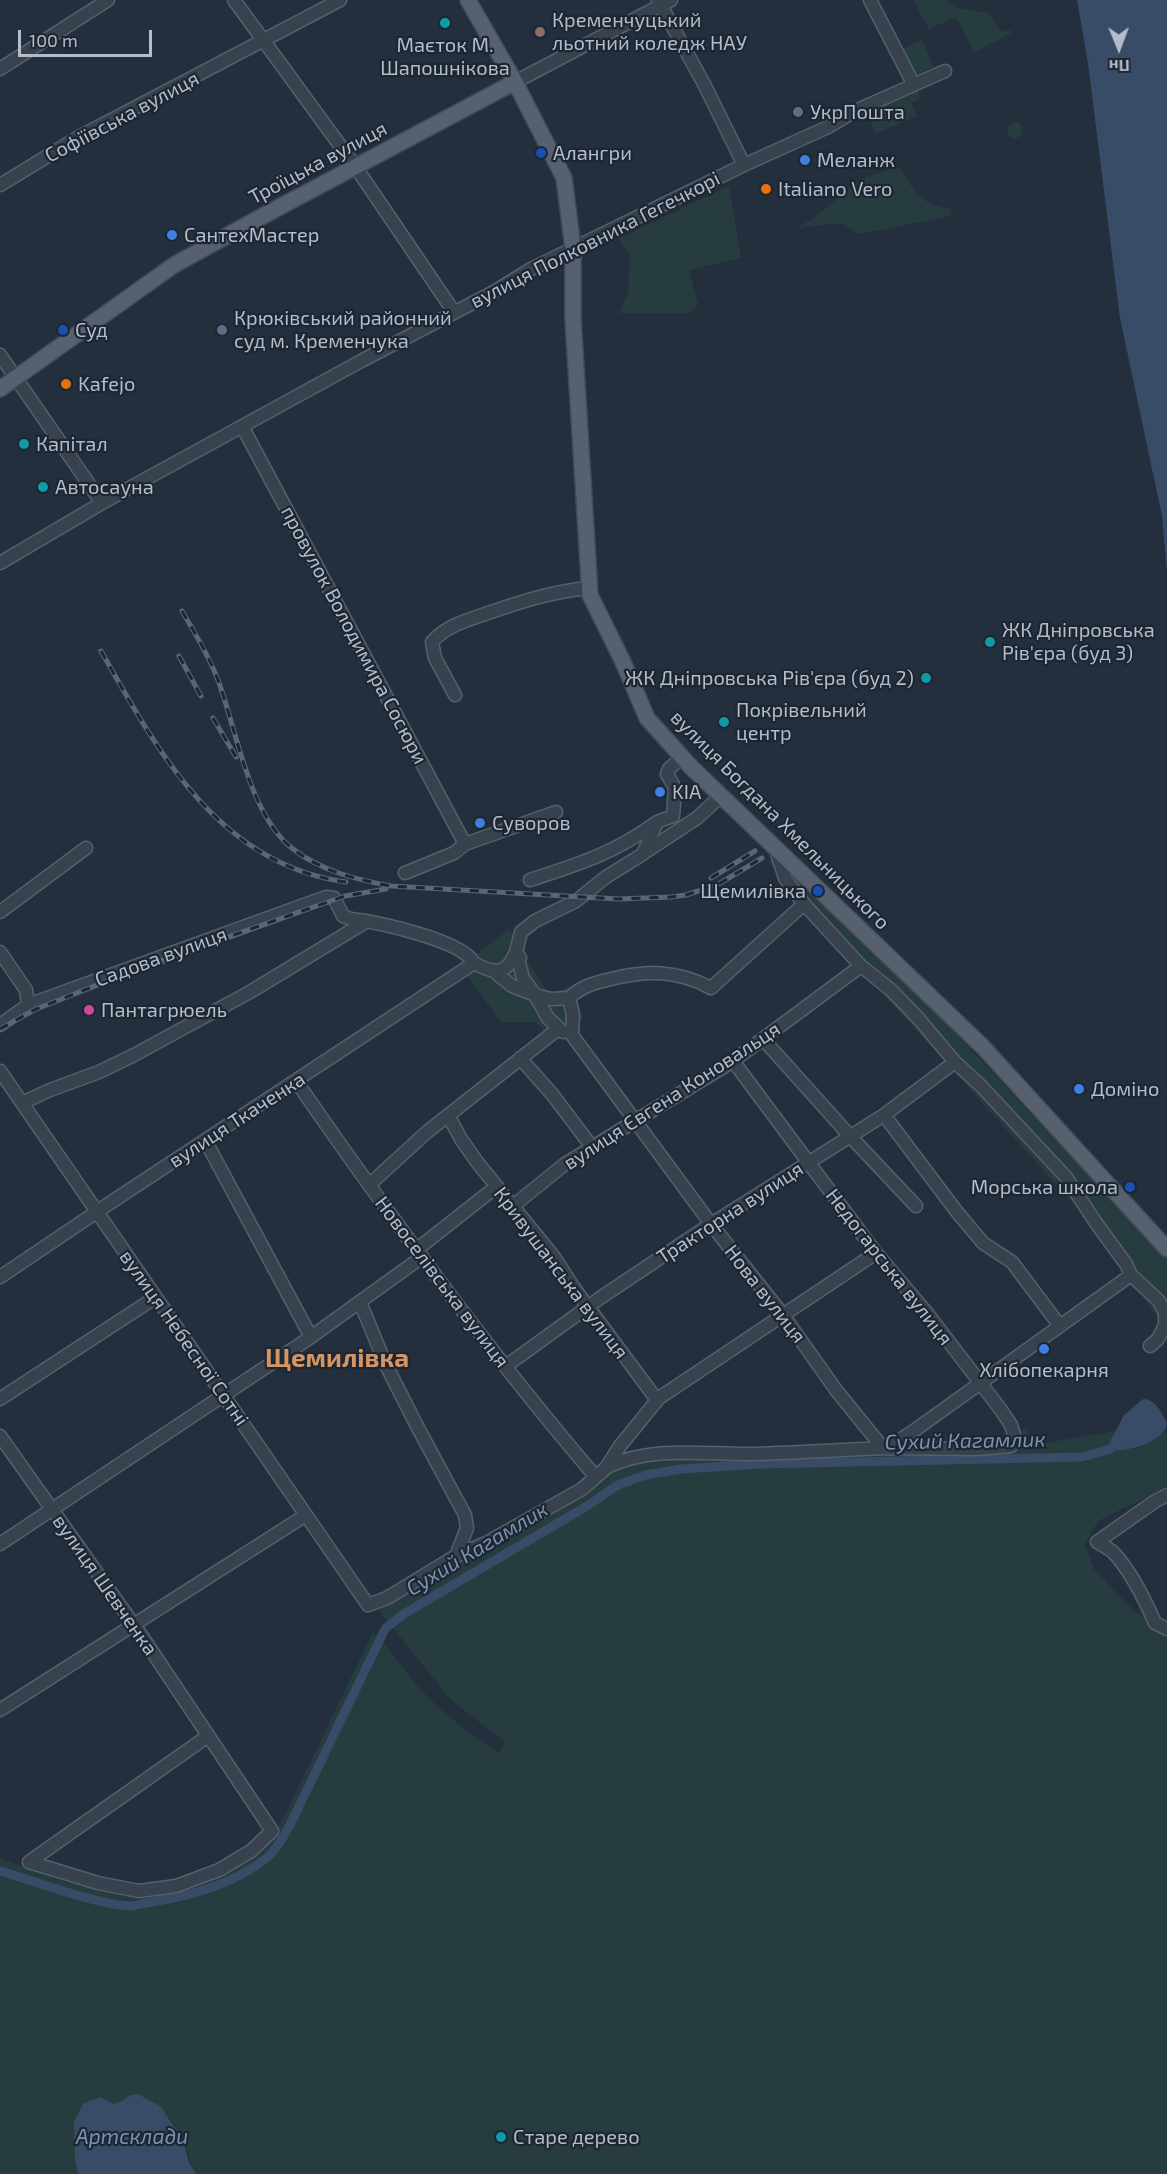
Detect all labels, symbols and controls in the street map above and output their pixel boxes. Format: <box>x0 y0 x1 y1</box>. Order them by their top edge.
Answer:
place label: Кременчуцький льотний коледж НАУ <box>552 8 747 55</box>
marker: Маєток М. Шапошнікова <box>438 16 452 30</box>
scale bar <box>21 18 154 56</box>
north arrow <box>1089 18 1149 78</box>
marker: Кременчуцький льотний коледж НАУ <box>533 25 547 39</box>
text: 100 m <box>29 29 78 51</box>
place label: Маєток М. Шапошнікова <box>380 33 510 80</box>
text: Пн <box>1109 57 1130 76</box>
street label: Софіївська вулиця <box>41 66 203 168</box>
place label: УкрПошта <box>810 100 905 124</box>
marker: УкрПошта <box>791 105 805 119</box>
street label: Троїцька вулиця <box>245 116 391 210</box>
place label: Алангри <box>553 141 632 165</box>
marker: Алангри <box>534 146 548 160</box>
place label: Меланж <box>817 148 895 172</box>
marker: Меланж <box>798 153 812 167</box>
street label: вулиця Полковника Гегечкорі <box>466 166 724 314</box>
place label: Italiano Vero <box>778 177 892 201</box>
marker: Italiano Vero <box>759 182 773 196</box>
place label: СантехМастер <box>184 223 319 247</box>
marker: СантехМастер <box>165 228 179 242</box>
place label: Крюківський районний суд м. Кременчука <box>234 306 452 353</box>
place label: Суд <box>75 318 108 342</box>
marker: Суд <box>56 323 70 337</box>
marker: Крюківський районний суд м. Кременчука <box>215 323 229 337</box>
place label: Kafejo <box>78 372 135 396</box>
marker: Kafejo <box>59 377 73 391</box>
place label: Капітал <box>36 432 108 456</box>
marker: Капітал <box>17 437 31 451</box>
place label: Автосауна <box>55 475 154 499</box>
marker: Автосауна <box>36 480 50 494</box>
street label: провулок Володимира Сосюри <box>276 502 432 768</box>
place label: ЖК Дніпровська Рів'єра (буд 3) <box>1002 618 1155 665</box>
marker: ЖК Дніпровська Рів'єра (буд 3) <box>983 635 997 649</box>
place label: ЖК Дніпровська Рів'єра (буд 2) <box>625 666 914 690</box>
marker: ЖК Дніпровська Рів'єра (буд 2) <box>919 671 933 685</box>
place label: Покрівельний центр <box>736 698 867 745</box>
street label: вулиця Богдана Хмельницького <box>666 706 894 934</box>
marker: Покрівельний центр <box>717 715 731 729</box>
place label: KIA <box>672 780 701 804</box>
marker: KIA <box>653 785 667 799</box>
place label: Суворов <box>492 811 571 835</box>
marker: Суворов <box>473 816 487 830</box>
place label: Щемилівка <box>700 879 806 903</box>
marker: Щемилівка <box>811 884 825 898</box>
street label: Садова вулиця <box>92 922 230 992</box>
place label: Пантагрюель <box>101 998 227 1022</box>
marker: Пантагрюель <box>82 1003 96 1017</box>
street label: вулиця Євгена Коновальця <box>559 1017 785 1175</box>
street label: вулиця Ткаченка <box>164 1067 310 1173</box>
place label: Доміно <box>1091 1077 1159 1101</box>
marker: Доміно <box>1072 1082 1086 1096</box>
street label: Тракторна вулиця <box>652 1157 808 1269</box>
place label: Морська школа <box>971 1175 1118 1199</box>
marker: Морська школа <box>1123 1180 1137 1194</box>
street label: Кривушанська вулиця <box>489 1182 633 1364</box>
street label: Недогарська вулиця <box>820 1184 958 1350</box>
street label: Новоселівська вулиця <box>370 1192 514 1372</box>
street label: Нова вулиця <box>719 1240 811 1348</box>
street label: вулиця Небесної Сотні <box>114 1246 254 1430</box>
district label: Щемилівка <box>265 1342 409 1374</box>
marker: Хлібопекарня <box>1037 1342 1051 1356</box>
place label: Хлібопекарня <box>979 1358 1109 1382</box>
water label: Сухий Кагамлик <box>884 1427 1046 1455</box>
water label: Сухий Кагамлик <box>402 1497 552 1601</box>
street label: вулиця Шевченка <box>47 1510 163 1660</box>
water label: Артсклади <box>76 2124 188 2150</box>
place label: Старе дерево <box>513 2125 640 2149</box>
marker: Старе дерево <box>494 2130 508 2144</box>

